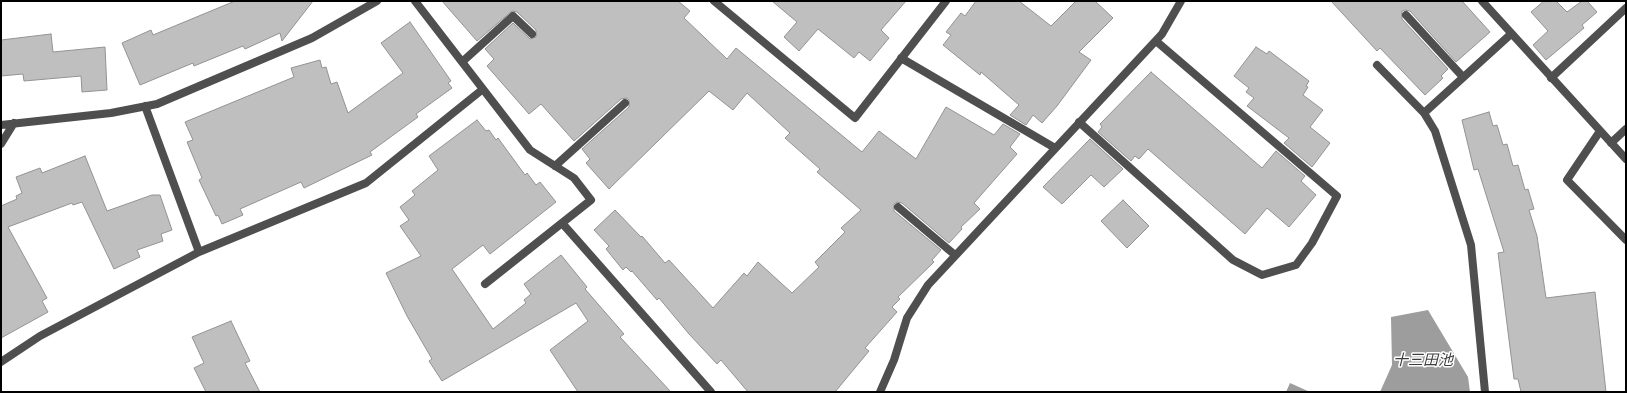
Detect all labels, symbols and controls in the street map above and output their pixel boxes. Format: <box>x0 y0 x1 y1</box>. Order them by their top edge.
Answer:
water label: 十三田池 <box>1393 352 1453 370</box>

